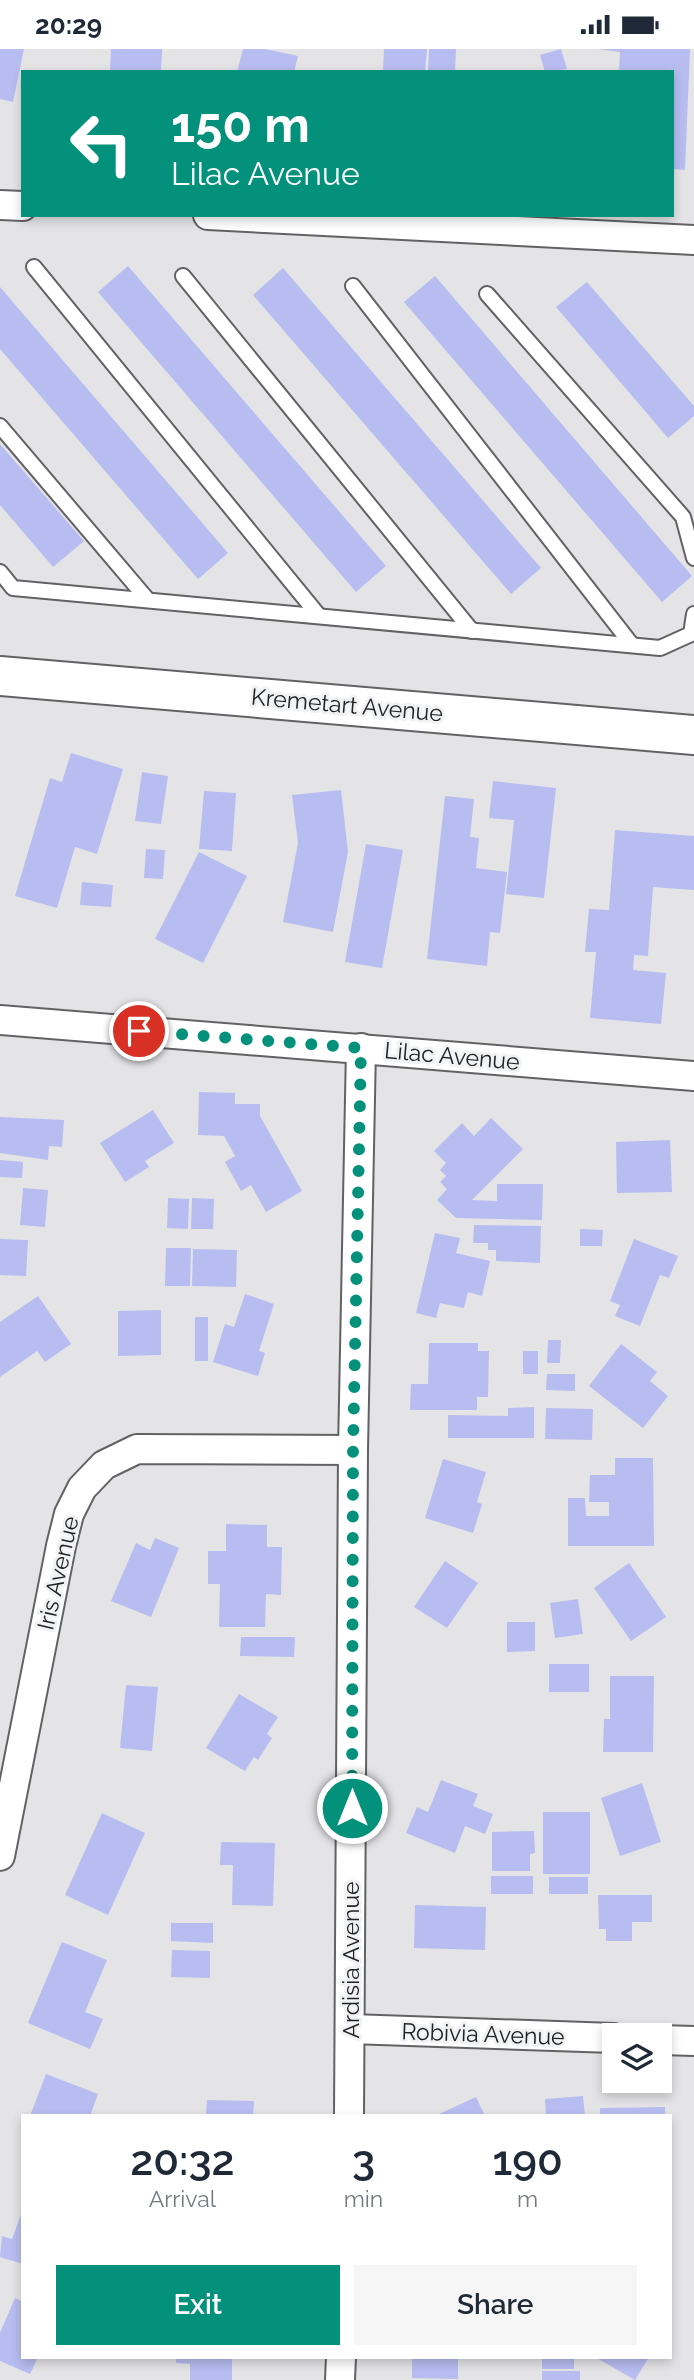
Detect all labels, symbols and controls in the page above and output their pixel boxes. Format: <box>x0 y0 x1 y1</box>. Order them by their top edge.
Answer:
text: 20:29 <box>35 10 102 40</box>
text: 150 m <box>171 96 310 153</box>
icon: left <box>56 98 147 189</box>
text: Lilac Avenue <box>171 155 360 192</box>
street label: Kremetart Avenue <box>250 683 444 726</box>
pin <box>109 1001 169 1061</box>
icon: arrive <box>120 1012 158 1050</box>
street label: Lilac Avenue <box>383 1036 521 1075</box>
street label: Iris Avenue <box>31 1513 84 1632</box>
position arrow <box>315 1771 389 1845</box>
street label: Ardisia Avenue <box>337 1881 364 2039</box>
street label: Robivia Avenue <box>401 2017 565 2050</box>
map controls <box>602 2023 672 2093</box>
button: layers <box>602 2023 672 2093</box>
text: 20:32 <box>130 2136 235 2185</box>
text: 3 <box>352 2136 375 2185</box>
text: 190 <box>492 2136 563 2185</box>
text: Arrival <box>149 2185 216 2212</box>
text: min <box>344 2185 383 2212</box>
text: m <box>517 2185 538 2212</box>
button: Exit <box>56 2265 340 2345</box>
button: Share <box>354 2265 637 2345</box>

